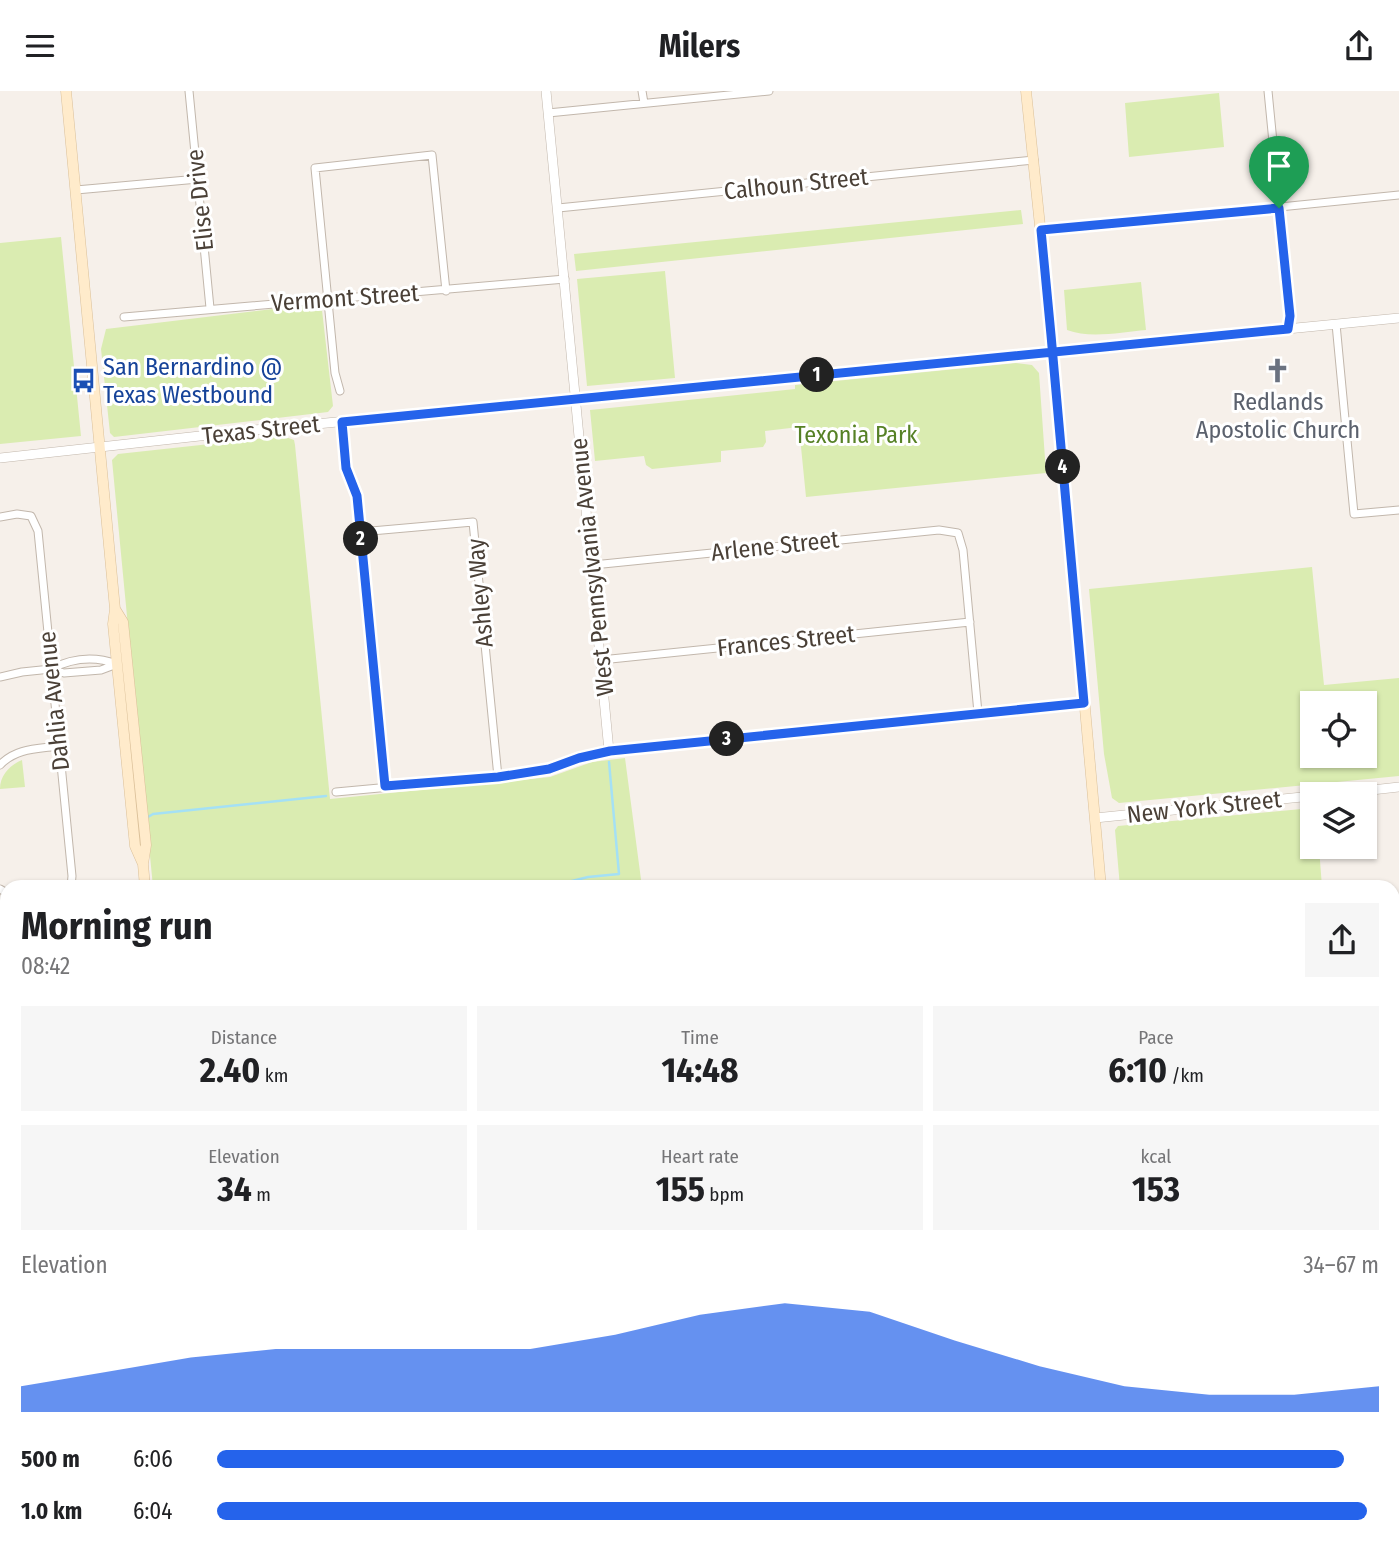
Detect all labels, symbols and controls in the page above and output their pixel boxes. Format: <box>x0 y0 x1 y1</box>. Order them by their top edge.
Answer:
icon: menu <box>21 27 59 65</box>
text: Milers <box>659 27 740 65</box>
icon: share <box>1340 27 1378 65</box>
pin <box>1249 136 1309 208</box>
icon: arrive <box>1260 147 1298 185</box>
street label: Elise Drive <box>181 148 219 252</box>
street label: Calhoun Street <box>722 162 870 205</box>
street label: Vermont Street <box>270 279 420 317</box>
place label: San Bernardino @ Texas Westbound <box>103 353 282 409</box>
pin: 1 <box>800 357 834 393</box>
church icon: Redlands Apostolic Church <box>1264 357 1292 385</box>
text: 1 <box>812 363 821 386</box>
bus stop icon: San Bernardino @ Texas Westbound <box>69 367 97 395</box>
place label: Redlands Apostolic Church <box>1196 388 1360 444</box>
street label: Texas Street <box>201 410 321 450</box>
park label: Texonia Park <box>794 421 918 449</box>
street label: West Pennsylvania Avenue <box>565 437 619 697</box>
pin: 4 <box>1046 449 1080 485</box>
text: 4 <box>1058 455 1067 478</box>
pin: 2 <box>344 521 378 557</box>
street label: Arlene Street <box>710 525 840 567</box>
text: 2 <box>356 527 365 550</box>
street label: Ashley Way <box>461 537 499 649</box>
street label: Frances Street <box>716 620 856 662</box>
street label: Dahlia Avenue <box>33 630 75 772</box>
map controls <box>1300 691 1377 859</box>
button: locate <box>1300 691 1377 768</box>
pin: 3 <box>710 721 744 757</box>
text: 3 <box>722 727 731 750</box>
button: layers <box>1300 782 1377 859</box>
street label: New York Street <box>1125 785 1283 829</box>
text: Morning run <box>21 903 213 949</box>
button: share <box>1305 903 1379 977</box>
text: 08:42 <box>21 952 70 980</box>
text: Distance <box>211 1026 277 1049</box>
text: Time <box>681 1026 719 1049</box>
text: Pace <box>1138 1026 1174 1049</box>
text: 2.40 <box>200 1049 260 1091</box>
text: 14:48 <box>661 1049 739 1091</box>
text: 6:10 <box>1108 1049 1167 1091</box>
text: km <box>260 1064 288 1087</box>
text: /km <box>1167 1064 1204 1087</box>
text: Elevation <box>208 1145 280 1168</box>
text: Heart rate <box>661 1145 739 1168</box>
text: kcal <box>1141 1145 1171 1168</box>
text: 34 <box>217 1168 252 1210</box>
text: 155 <box>656 1168 705 1210</box>
text: 153 <box>1132 1168 1180 1210</box>
text: m <box>252 1183 271 1206</box>
text: bpm <box>705 1183 744 1206</box>
text: Elevation <box>21 1251 108 1279</box>
text: 34–67 m <box>1303 1251 1379 1279</box>
text: 500 m <box>21 1445 80 1473</box>
text: 6:06 <box>133 1445 173 1473</box>
text: 1.0 km <box>21 1497 82 1525</box>
text: 6:04 <box>133 1497 172 1525</box>

